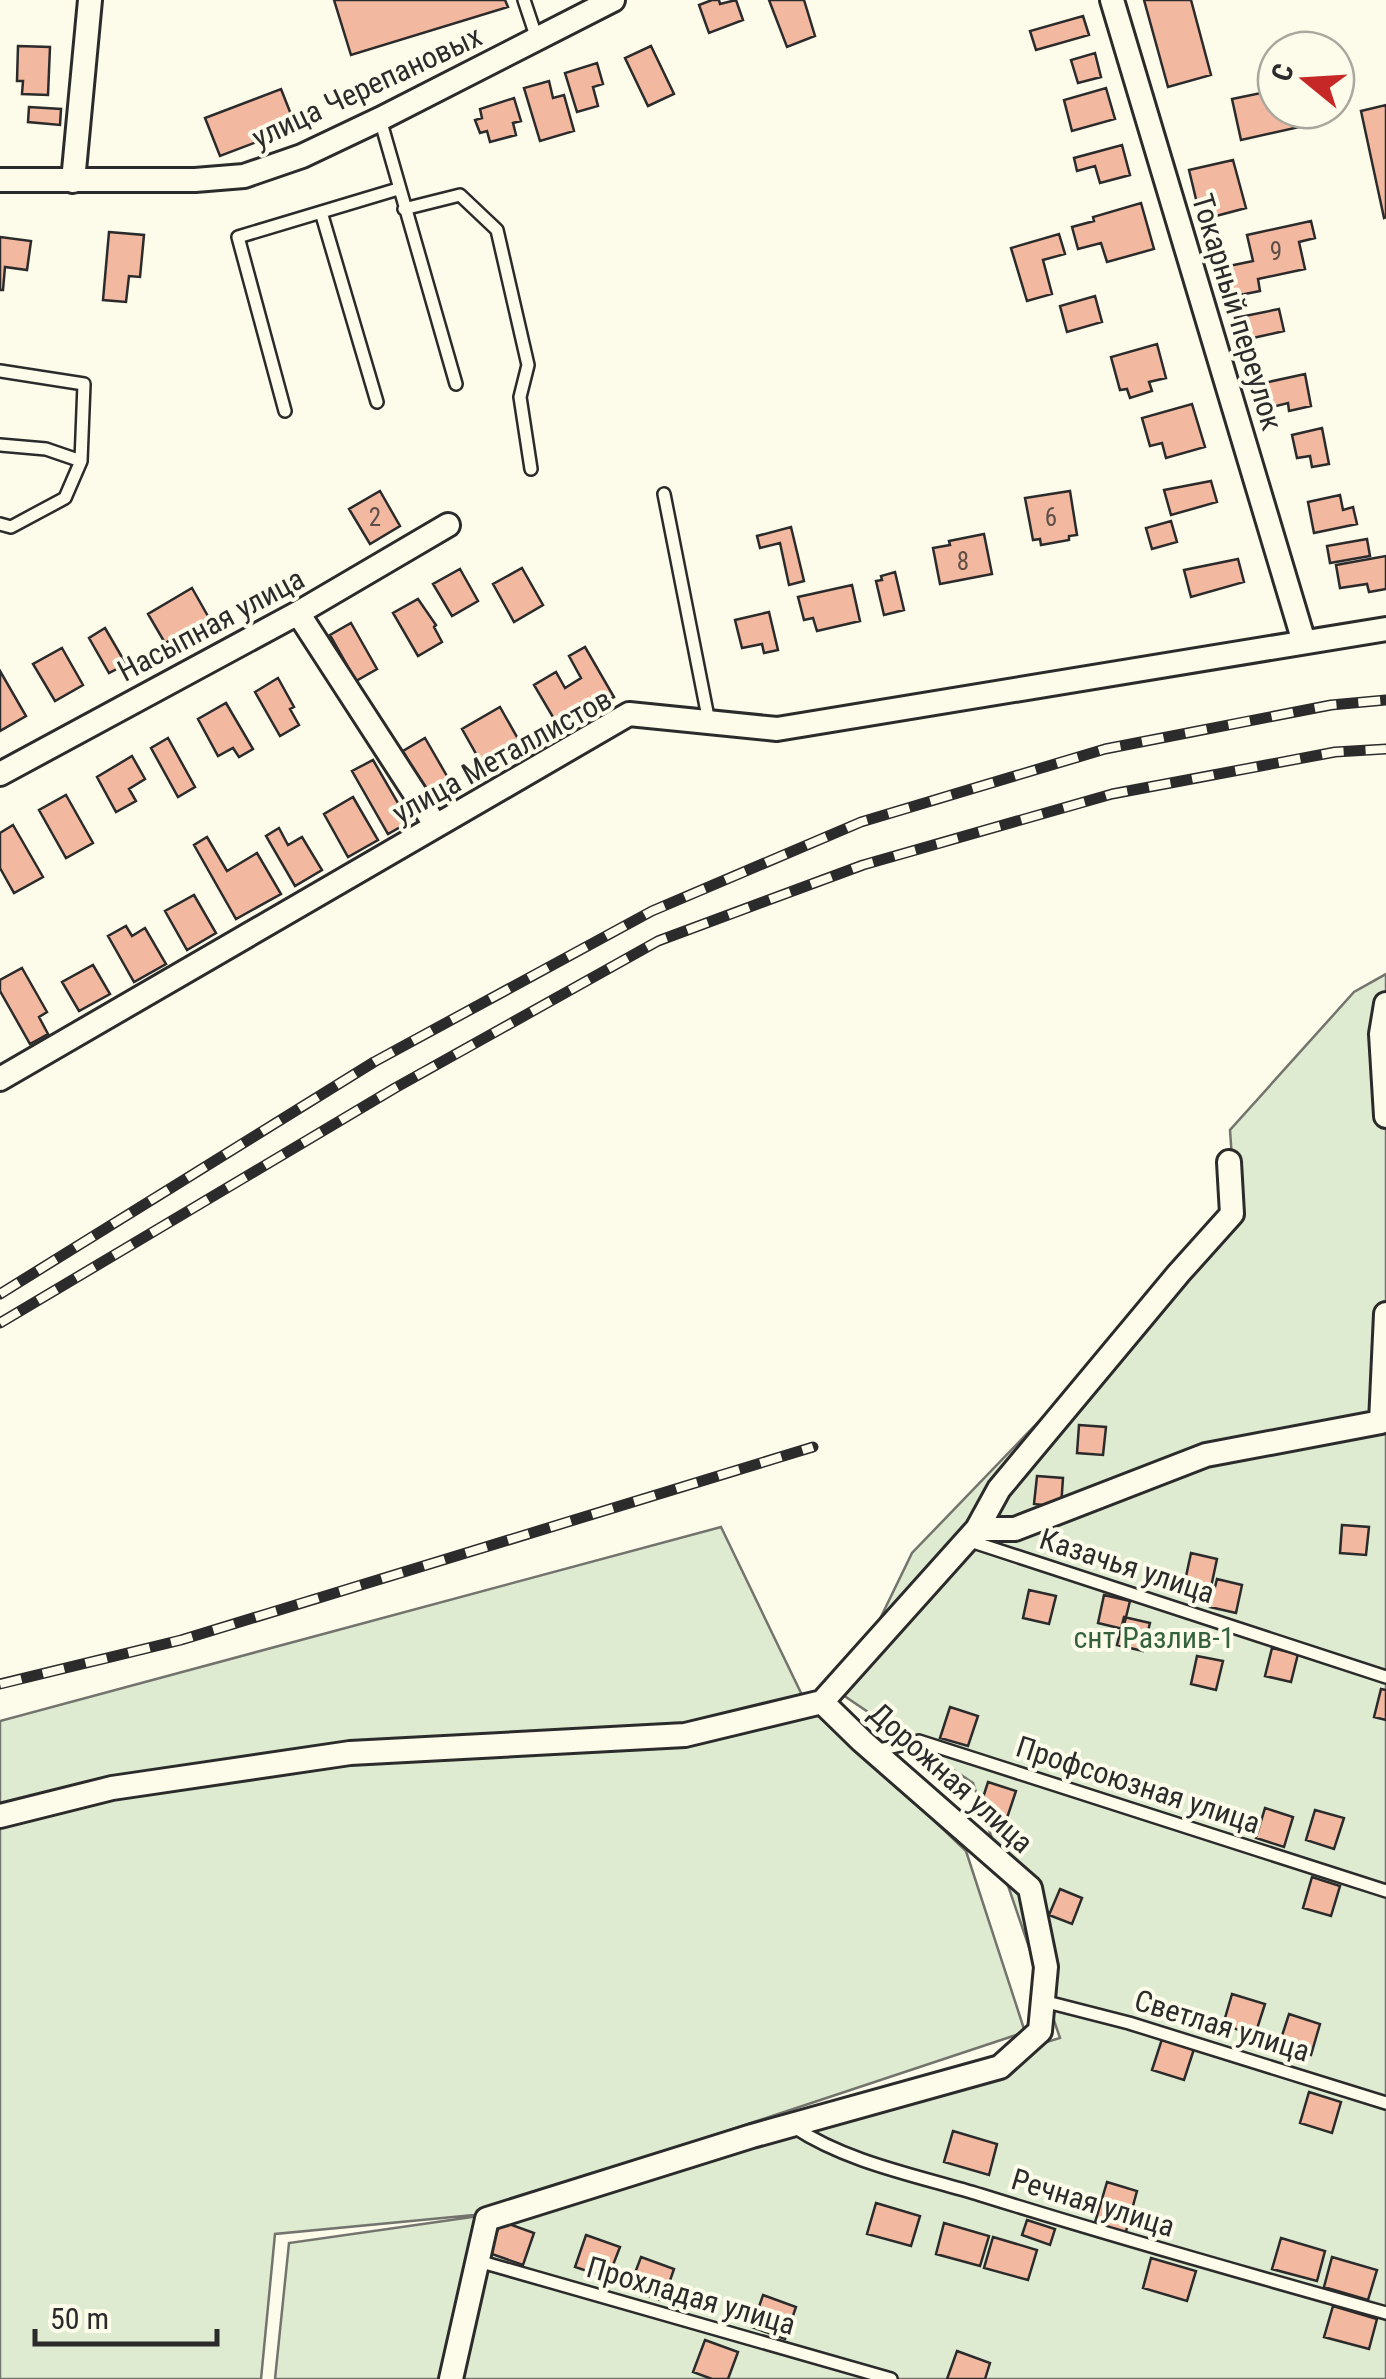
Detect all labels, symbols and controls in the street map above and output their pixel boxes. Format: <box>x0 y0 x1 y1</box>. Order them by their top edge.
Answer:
street label: улица Черепановых <box>247 18 487 155</box>
north arrow <box>1256 30 1356 130</box>
text: С <box>1265 60 1301 85</box>
street label: Токарный переулок <box>1185 189 1290 434</box>
house number: 9 <box>1270 237 1282 266</box>
house number: 2 <box>369 503 381 532</box>
house number: 6 <box>1045 503 1057 532</box>
house number: 8 <box>957 547 969 576</box>
street label: Насыпная улица <box>112 561 310 688</box>
street label: улица Металлистов <box>386 681 617 830</box>
street label: Казачья улица <box>1035 1521 1219 1610</box>
park label: снт Разлив-1 <box>1074 1620 1234 1655</box>
street label: Дорожная улица <box>862 1695 1040 1860</box>
street label: Профсоюзная улица <box>1012 1729 1265 1840</box>
street label: Светлая улица <box>1130 1982 1314 2069</box>
street label: Речная улица <box>1007 2161 1179 2244</box>
street label: Прохладая улица <box>583 2249 799 2342</box>
scale bar <box>35 2284 218 2346</box>
text: 50 m <box>50 2301 109 2336</box>

